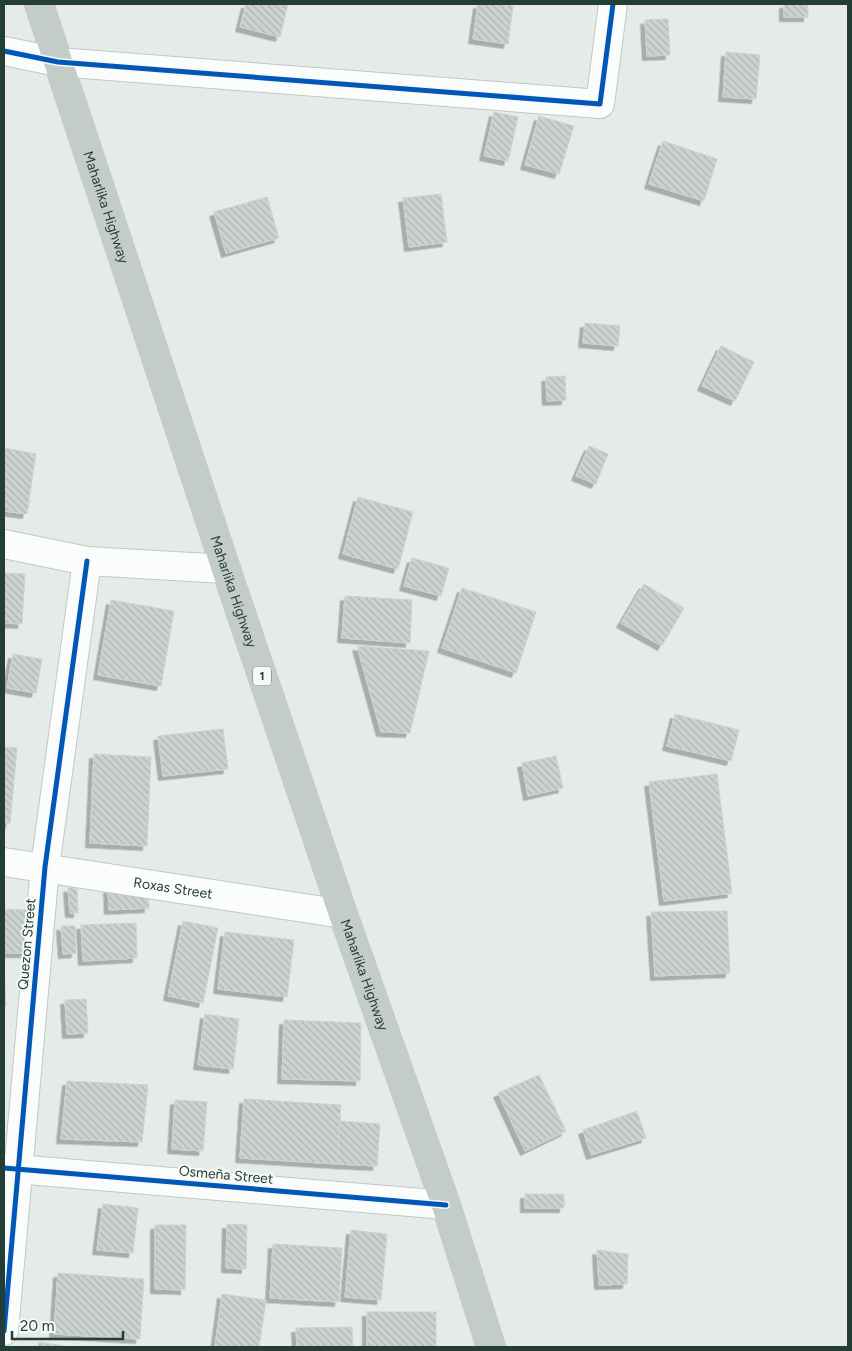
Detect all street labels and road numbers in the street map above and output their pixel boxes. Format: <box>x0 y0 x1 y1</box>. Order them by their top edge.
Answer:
street label: Maharlika Highway <box>80 149 133 266</box>
street label: Maharlika Highway <box>207 533 261 650</box>
road number: 1 <box>253 666 271 686</box>
street label: Roxas Street <box>132 873 214 902</box>
street label: Quezon Street <box>15 898 39 990</box>
street label: Maharlika Highway <box>337 917 392 1034</box>
street label: Osmeña Street <box>178 1162 274 1188</box>

